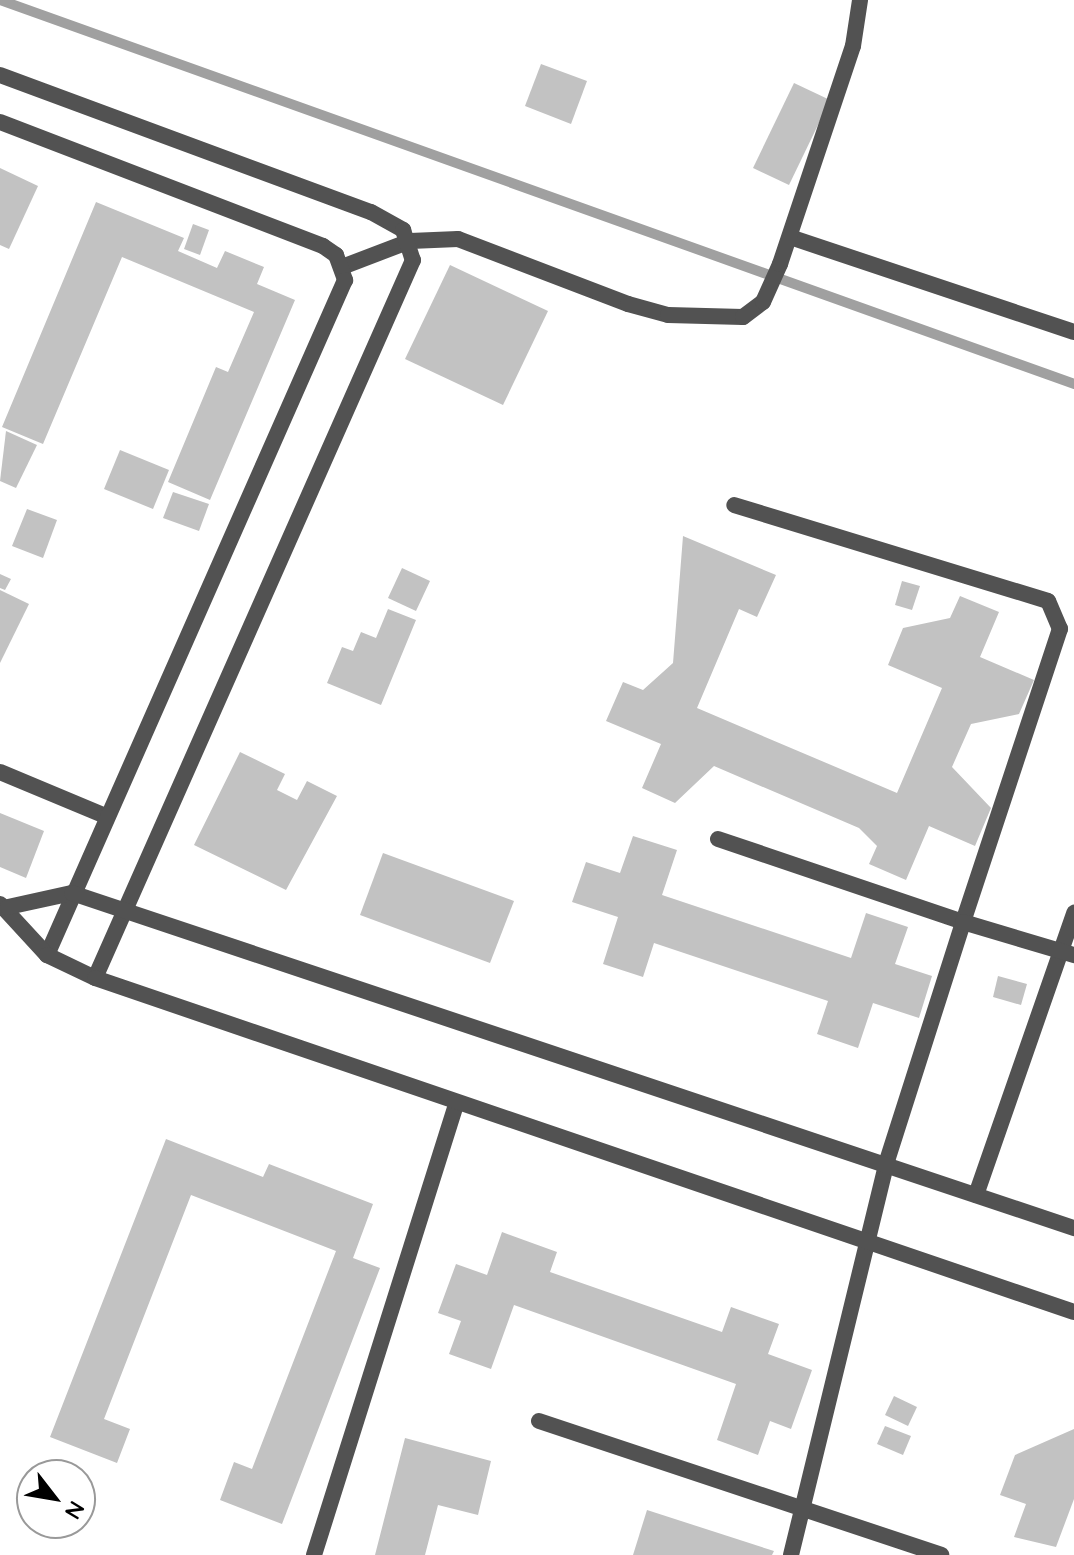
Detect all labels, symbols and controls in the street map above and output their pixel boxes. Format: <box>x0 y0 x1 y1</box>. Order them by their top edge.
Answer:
north arrow <box>16 1459 96 1539</box>
text: N <box>59 1496 91 1524</box>

